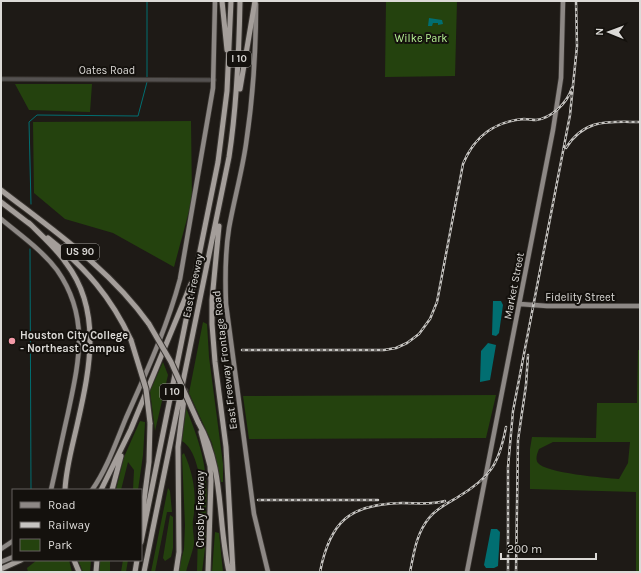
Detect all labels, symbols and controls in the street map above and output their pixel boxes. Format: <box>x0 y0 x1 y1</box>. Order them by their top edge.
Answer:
north arrow <box>589 12 629 52</box>
text: N <box>593 28 606 36</box>
park label: Wilke Park <box>395 32 447 45</box>
road number: I 10 <box>227 51 251 67</box>
street label: Oates Road <box>79 64 135 77</box>
road number: US 90 <box>61 244 99 260</box>
street label: Market Street <box>501 251 527 321</box>
street label: East Freeway <box>180 253 206 319</box>
street label: East Freeway Frontage Road <box>210 290 240 430</box>
street label: Fidelity Street <box>545 291 615 304</box>
place label: Houston City College - Northeast Campus <box>20 329 128 355</box>
marker: Houston City College - Northeast Campus <box>7 336 17 346</box>
road number: I 10 <box>160 384 184 400</box>
street label: Crosby Freeway <box>194 471 207 547</box>
legend <box>12 489 142 561</box>
text: Road <box>48 498 76 512</box>
text: Railway <box>48 518 90 532</box>
scale bar <box>501 535 596 561</box>
text: Park <box>48 538 73 552</box>
text: 200 m <box>507 542 542 556</box>

